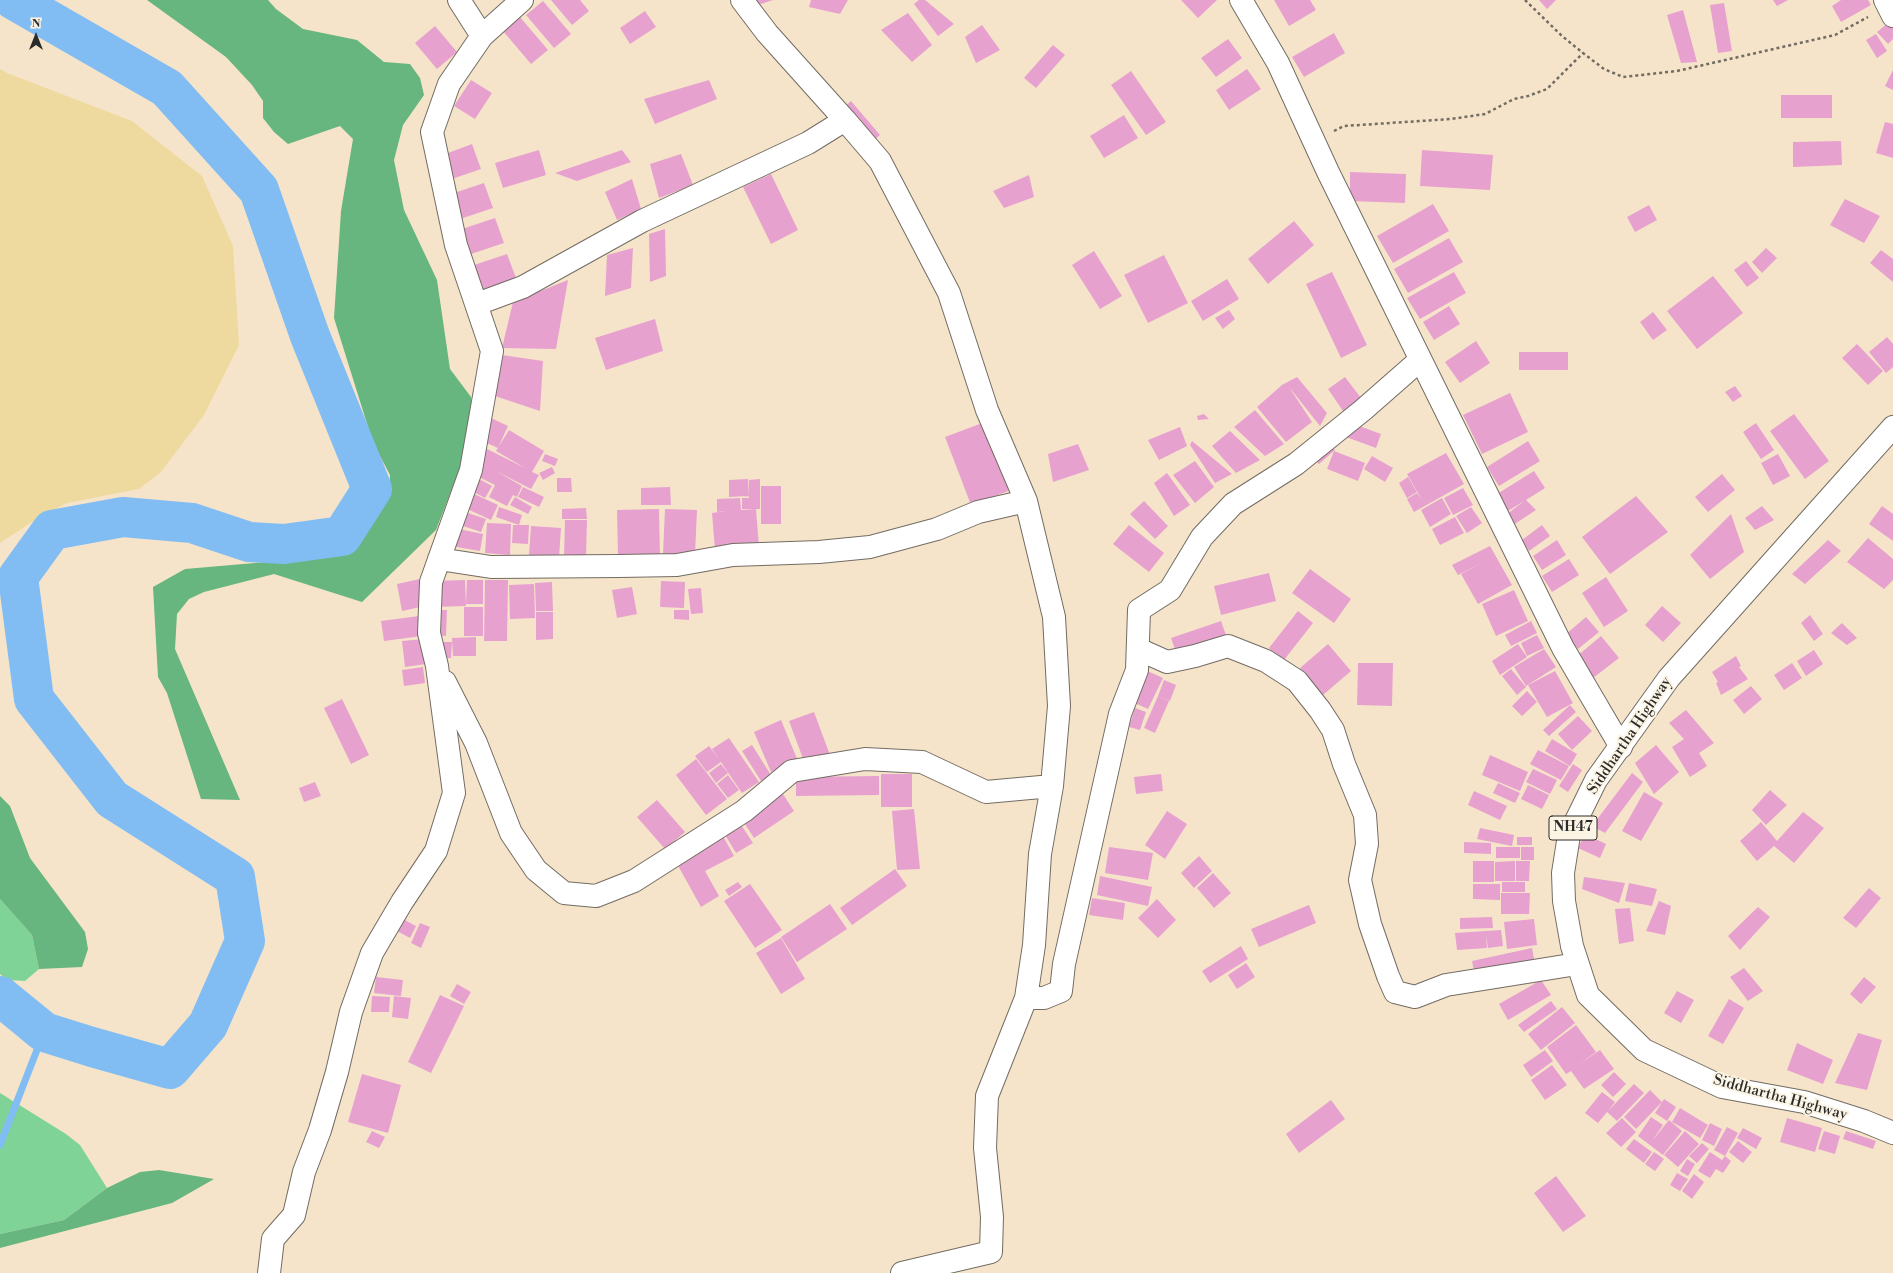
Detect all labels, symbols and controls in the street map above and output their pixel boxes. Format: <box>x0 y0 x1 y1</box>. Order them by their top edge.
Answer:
north arrow <box>16 16 56 56</box>
text: N <box>32 17 40 31</box>
street label: Siddhartha Highway <box>1584 674 1676 798</box>
road number: NH47 <box>1549 816 1597 840</box>
street label: Siddhartha Highway <box>1711 1071 1849 1125</box>

